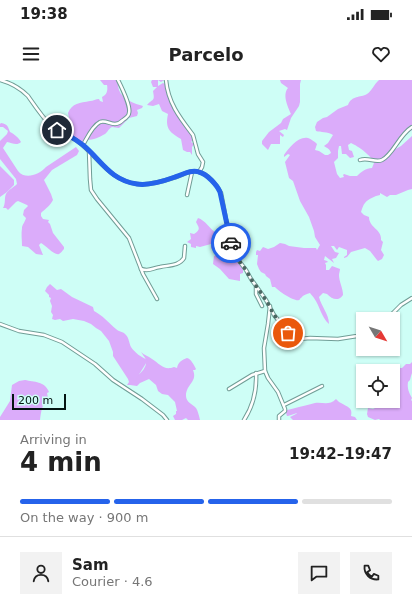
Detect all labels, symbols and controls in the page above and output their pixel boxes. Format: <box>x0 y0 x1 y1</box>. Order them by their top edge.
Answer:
text: 19:38 <box>20 5 68 23</box>
icon: menu <box>20 43 42 65</box>
icon: heart <box>370 43 392 65</box>
text: Parcelo <box>168 44 244 65</box>
pin <box>40 113 74 147</box>
icon: home <box>46 119 68 141</box>
courier <box>211 223 251 263</box>
icon: car <box>220 232 242 254</box>
north arrow <box>356 312 400 356</box>
map controls <box>356 312 400 408</box>
pin <box>271 316 305 350</box>
icon: bag <box>277 322 299 344</box>
button: locate <box>356 364 400 408</box>
scale bar <box>12 392 66 411</box>
text: 200 m <box>18 394 53 407</box>
text: Arriving in <box>20 432 87 447</box>
text: 19:42–19:47 <box>289 445 392 463</box>
text: 4 min <box>20 447 102 477</box>
text: On the way · 900 m <box>20 510 148 525</box>
button: person <box>20 552 62 594</box>
button: chat <box>298 552 340 594</box>
button: phone <box>350 552 392 594</box>
text: Sam <box>72 556 109 574</box>
text: Courier · 4.6 <box>72 574 153 589</box>

